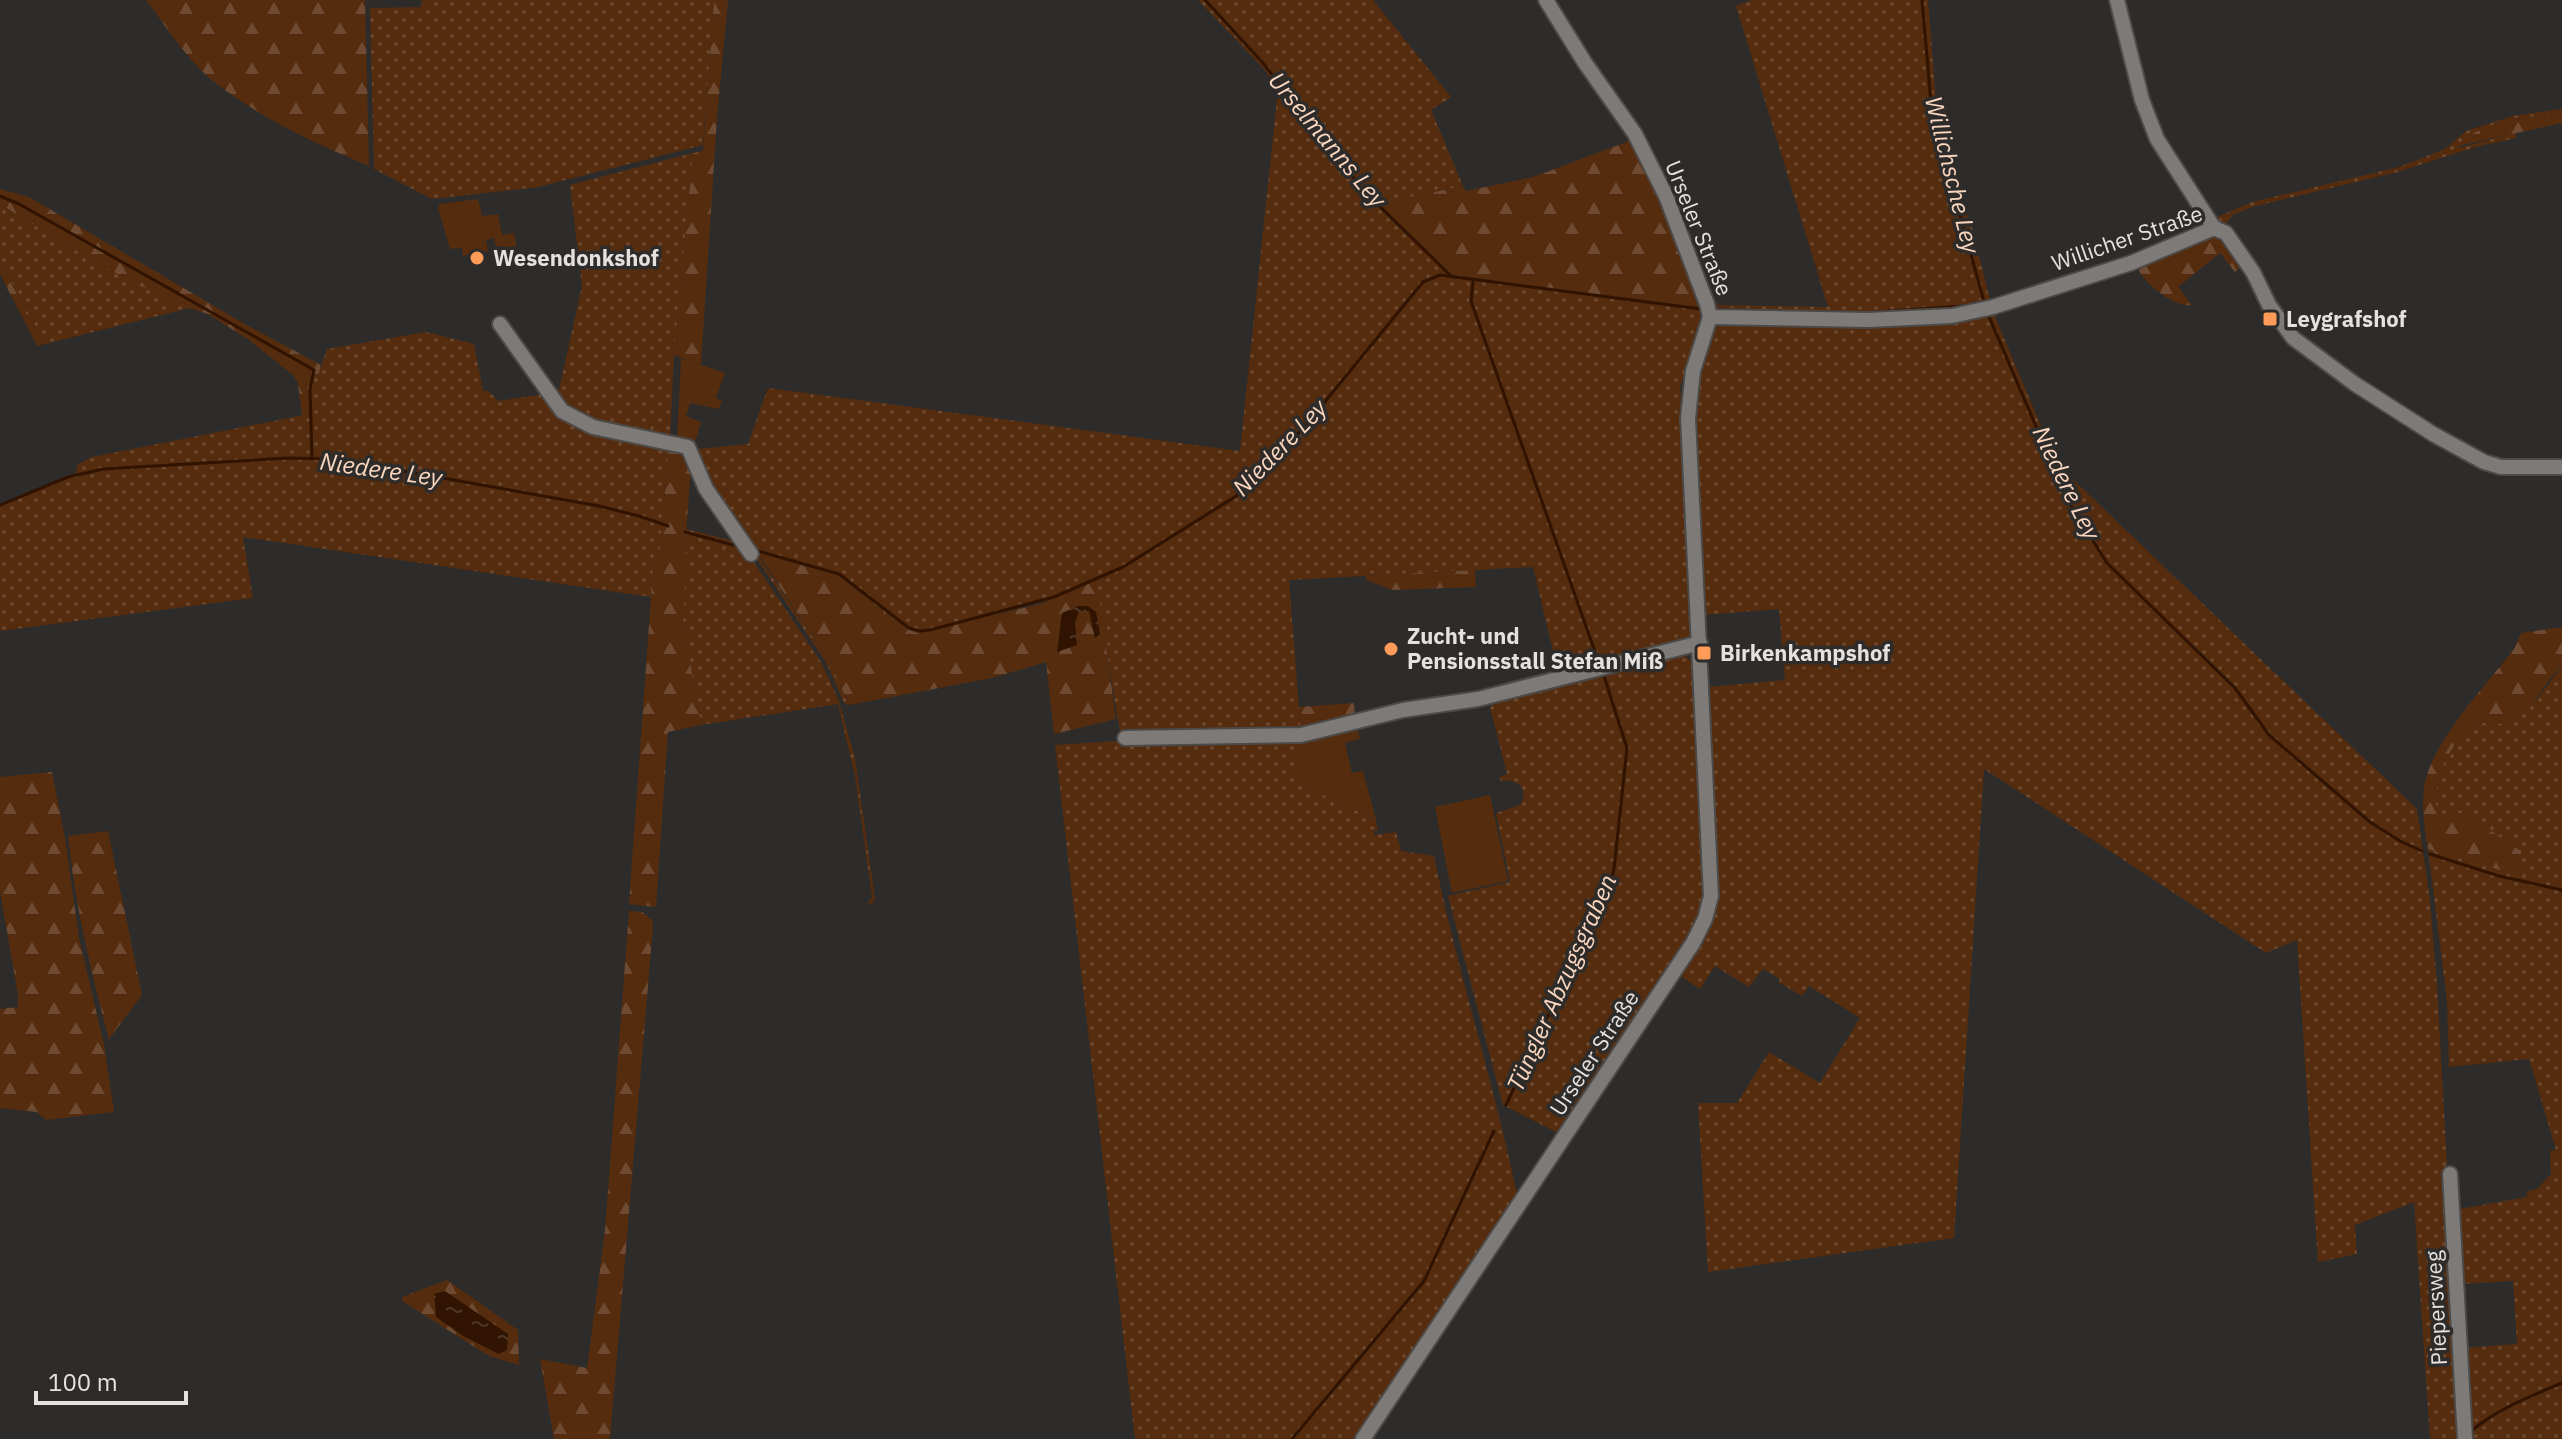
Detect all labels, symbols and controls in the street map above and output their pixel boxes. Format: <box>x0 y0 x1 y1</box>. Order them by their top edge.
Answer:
water label: Urselmanns Ley <box>1262 65 1395 215</box>
water label: Willichsche Ley <box>1918 93 1988 258</box>
street label: Urseler Straße <box>1659 156 1740 300</box>
street label: Willicher Straße <box>2048 198 2206 277</box>
place label: Wesendonkshof <box>493 243 659 272</box>
marker: Wesendonkshof <box>468 249 486 267</box>
place label: Leygrafshof <box>2286 304 2407 333</box>
marker: Leygrafshof <box>2261 310 2279 328</box>
water label: Niedere Ley <box>1225 391 1334 503</box>
water label: Niedere Ley <box>2026 420 2109 546</box>
water label: Niedere Ley <box>318 445 446 494</box>
place label: Zucht- und Pensionsstall Stefan Miß <box>1407 621 1663 675</box>
place label: Birkenkampshof <box>1720 638 1890 667</box>
marker: Zucht- und Pensionsstall Stefan Miß <box>1382 640 1400 658</box>
marker: Birkenkampshof <box>1695 644 1713 662</box>
water label: Tüngler Abzugsgraben <box>1499 869 1623 1096</box>
street label: Urseler Straße <box>1542 985 1645 1121</box>
street label: Piepersweg <box>2418 1250 2453 1366</box>
scale bar <box>36 1355 186 1405</box>
text: 100 m <box>48 1366 118 1398</box>

